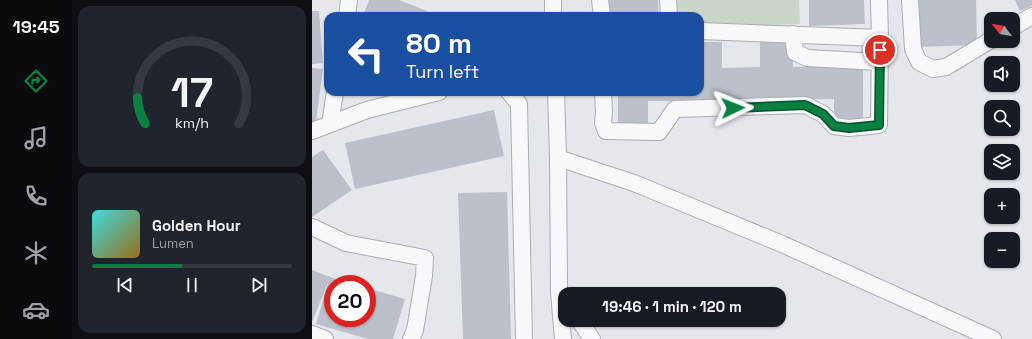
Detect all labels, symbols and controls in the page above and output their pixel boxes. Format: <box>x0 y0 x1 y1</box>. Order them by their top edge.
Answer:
north arrow <box>984 12 1020 48</box>
map controls <box>984 12 1020 268</box>
text: 19:45 <box>13 15 59 38</box>
text: 80 m <box>406 25 472 61</box>
icon: left <box>340 28 392 80</box>
pin <box>863 33 897 67</box>
icon: arrive <box>869 39 891 61</box>
button: sound <box>984 56 1020 92</box>
text: Turn left <box>406 60 479 83</box>
text: 17 <box>171 66 213 119</box>
icon: directions <box>22 67 50 95</box>
position arrow <box>712 87 754 129</box>
button: search <box>984 100 1020 136</box>
text: km/h <box>175 114 209 132</box>
icon: music <box>22 124 50 152</box>
button: layers <box>984 144 1020 180</box>
icon: phone <box>22 182 50 210</box>
button: + <box>984 188 1020 224</box>
text: Golden Hour <box>152 216 241 235</box>
button: − <box>984 232 1020 268</box>
text: Lumen <box>152 235 194 252</box>
icon: climate <box>22 239 50 267</box>
icon: previous <box>114 274 136 296</box>
icon: pause <box>181 274 203 296</box>
icon: next <box>248 274 270 296</box>
speed limit sign: 20 <box>324 275 376 327</box>
icon: car <box>22 296 50 324</box>
text: 19:46 · 1 min · 120 m <box>602 297 742 316</box>

